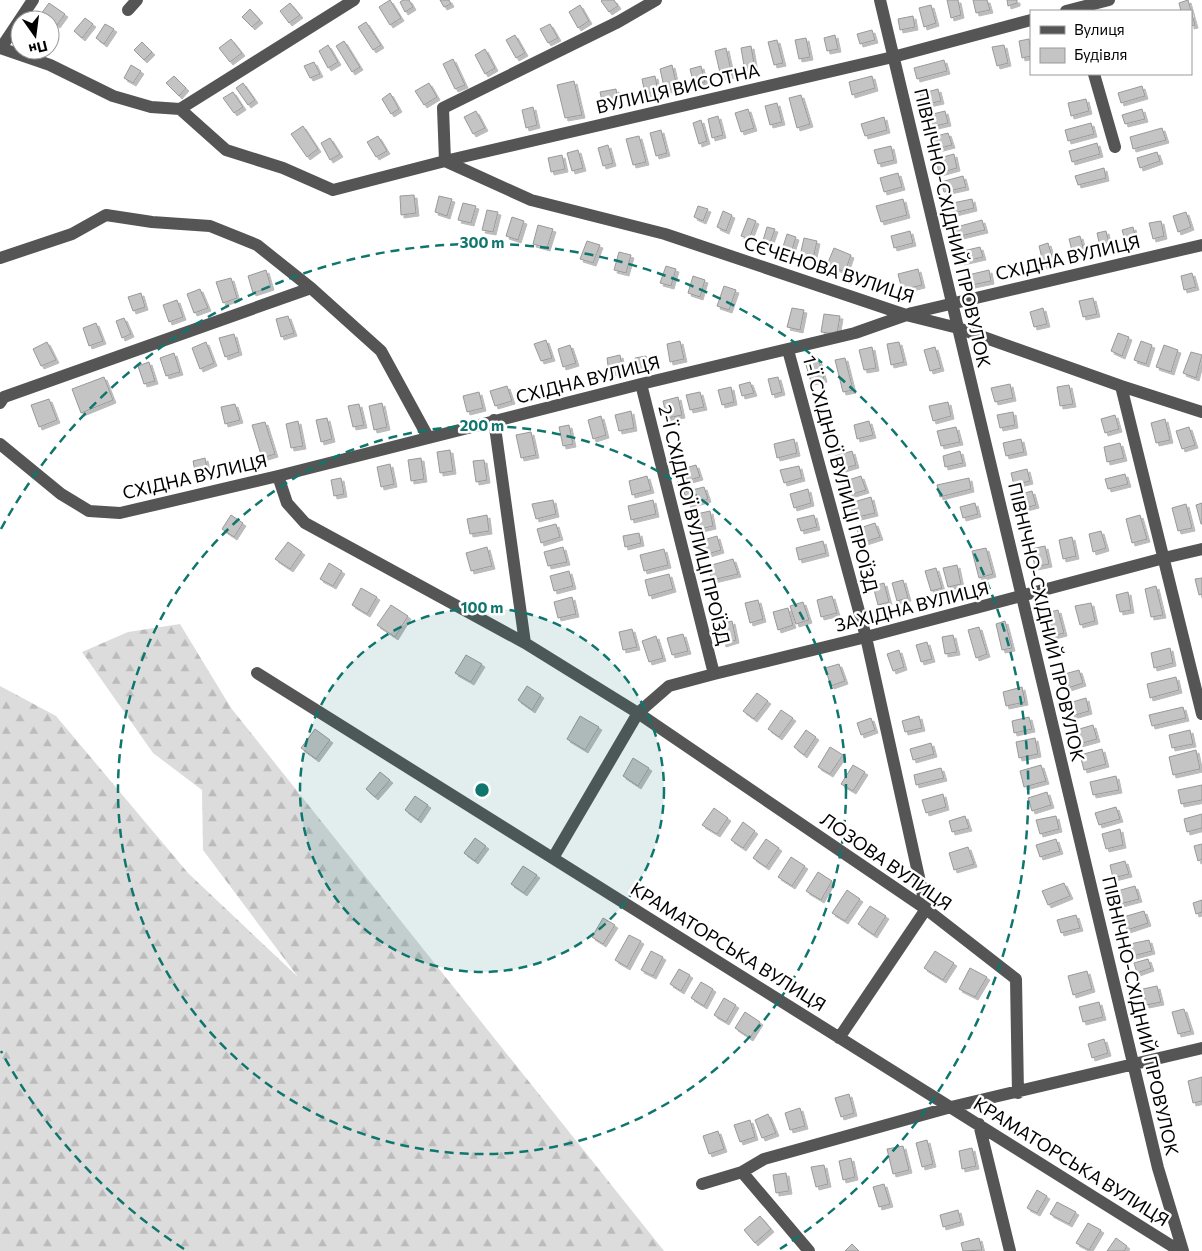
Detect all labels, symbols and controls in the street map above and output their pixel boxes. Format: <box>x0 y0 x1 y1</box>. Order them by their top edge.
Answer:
north arrow <box>10 10 60 60</box>
legend <box>1030 10 1192 75</box>
text: Вулиця <box>1074 20 1125 38</box>
text: Пн <box>27 38 49 59</box>
text: Будівля <box>1074 45 1127 63</box>
street label: ВУЛИЦЯ ВИСОТНА <box>594 58 762 118</box>
street label: ПІВНІЧНО-СХІДНИЙ ПРОВУЛОК <box>910 86 996 370</box>
street label: СХІДНА ВУЛИЦЯ <box>993 230 1142 284</box>
street label: СЄЧЕНОВА ВУЛИЦЯ <box>741 231 917 307</box>
text: 300 m <box>460 233 504 251</box>
street label: СХІДНА ВУЛИЦЯ <box>513 350 662 408</box>
street label: 1-Ї СХІДНОЇ ВУЛИЦІ ПРОЇЗД <box>799 353 883 595</box>
street label: 2-Ї СХІДНОЇ ВУЛИЦІ ПРОЇЗД <box>654 403 735 647</box>
text: 200 m <box>460 416 504 434</box>
street label: СХІДНА ВУЛИЦЯ <box>120 449 269 503</box>
street label: ПІВНІЧНО-СХІДНИЙ ПРОВУЛОК <box>1004 480 1090 764</box>
street label: ЗАХІДНА ВУЛИЦЯ <box>832 576 991 636</box>
text: 100 m <box>461 598 503 616</box>
centre of rings <box>473 781 491 799</box>
street label: ЛОЗОВА ВУЛИЦЯ <box>817 808 957 915</box>
street label: ПІВНІЧНО-СХІДНИЙ ПРОВУЛОК <box>1098 874 1184 1158</box>
street label: КРАМАТОРСЬКА ВУЛИЦЯ <box>627 877 830 1015</box>
street label: КРАМАТОРСЬКА ВУЛИЦЯ <box>970 1092 1173 1230</box>

